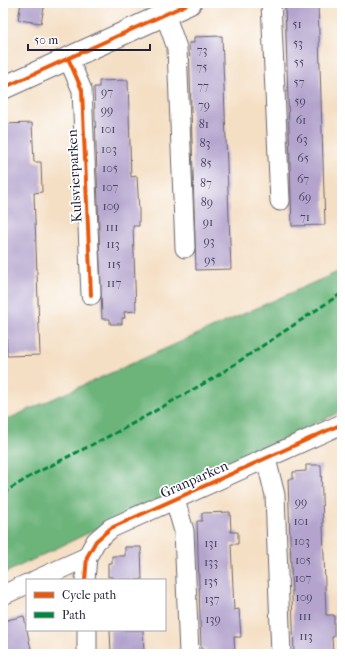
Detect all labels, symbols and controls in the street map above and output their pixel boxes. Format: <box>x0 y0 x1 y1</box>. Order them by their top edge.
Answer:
house number: 51 <box>292 17 302 31</box>
scale bar <box>28 26 150 52</box>
text: 50 m <box>34 33 58 47</box>
house number: 53 <box>293 36 303 50</box>
house number: 73 <box>197 43 207 57</box>
house number: 55 <box>294 55 304 69</box>
house number: 75 <box>197 60 207 74</box>
house number: 57 <box>294 75 305 89</box>
house number: 77 <box>197 79 209 93</box>
house number: 97 <box>101 85 113 99</box>
house number: 59 <box>294 94 306 108</box>
house number: 79 <box>198 98 210 112</box>
house number: 99 <box>101 103 113 117</box>
house number: 61 <box>296 113 306 127</box>
house number: 81 <box>199 117 209 131</box>
house number: 101 <box>100 122 116 136</box>
street label: Kulsvierparken <box>64 129 85 223</box>
house number: 63 <box>296 132 308 146</box>
house number: 83 <box>200 136 211 150</box>
house number: 103 <box>101 142 117 156</box>
house number: 65 <box>297 151 309 165</box>
house number: 85 <box>200 156 212 170</box>
house number: 105 <box>102 161 118 175</box>
house number: 67 <box>297 172 309 186</box>
house number: 87 <box>200 176 212 190</box>
house number: 107 <box>102 180 119 194</box>
house number: 69 <box>299 190 311 204</box>
house number: 89 <box>201 195 213 209</box>
house number: 109 <box>102 199 120 213</box>
house number: 71 <box>300 210 310 224</box>
house number: 91 <box>203 215 213 229</box>
house number: 111 <box>106 220 118 234</box>
house number: 93 <box>203 234 215 248</box>
house number: 113 <box>106 237 120 251</box>
house number: 95 <box>204 253 216 267</box>
house number: 115 <box>107 257 121 271</box>
house number: 117 <box>107 276 121 290</box>
street label: Granparken <box>158 457 231 502</box>
house number: 99 <box>295 495 307 509</box>
house number: 101 <box>293 514 309 528</box>
house number: 103 <box>294 534 310 548</box>
house number: 131 <box>204 536 218 550</box>
house number: 105 <box>295 553 311 567</box>
house number: 133 <box>204 555 218 569</box>
house number: 107 <box>295 571 312 585</box>
house number: 135 <box>204 574 218 588</box>
legend <box>26 579 166 631</box>
text: Cycle path <box>62 588 117 602</box>
house number: 109 <box>295 590 313 604</box>
house number: 137 <box>205 592 220 606</box>
text: Path <box>62 608 86 622</box>
house number: 111 <box>299 609 311 623</box>
house number: 139 <box>205 612 221 626</box>
house number: 113 <box>299 629 313 643</box>

